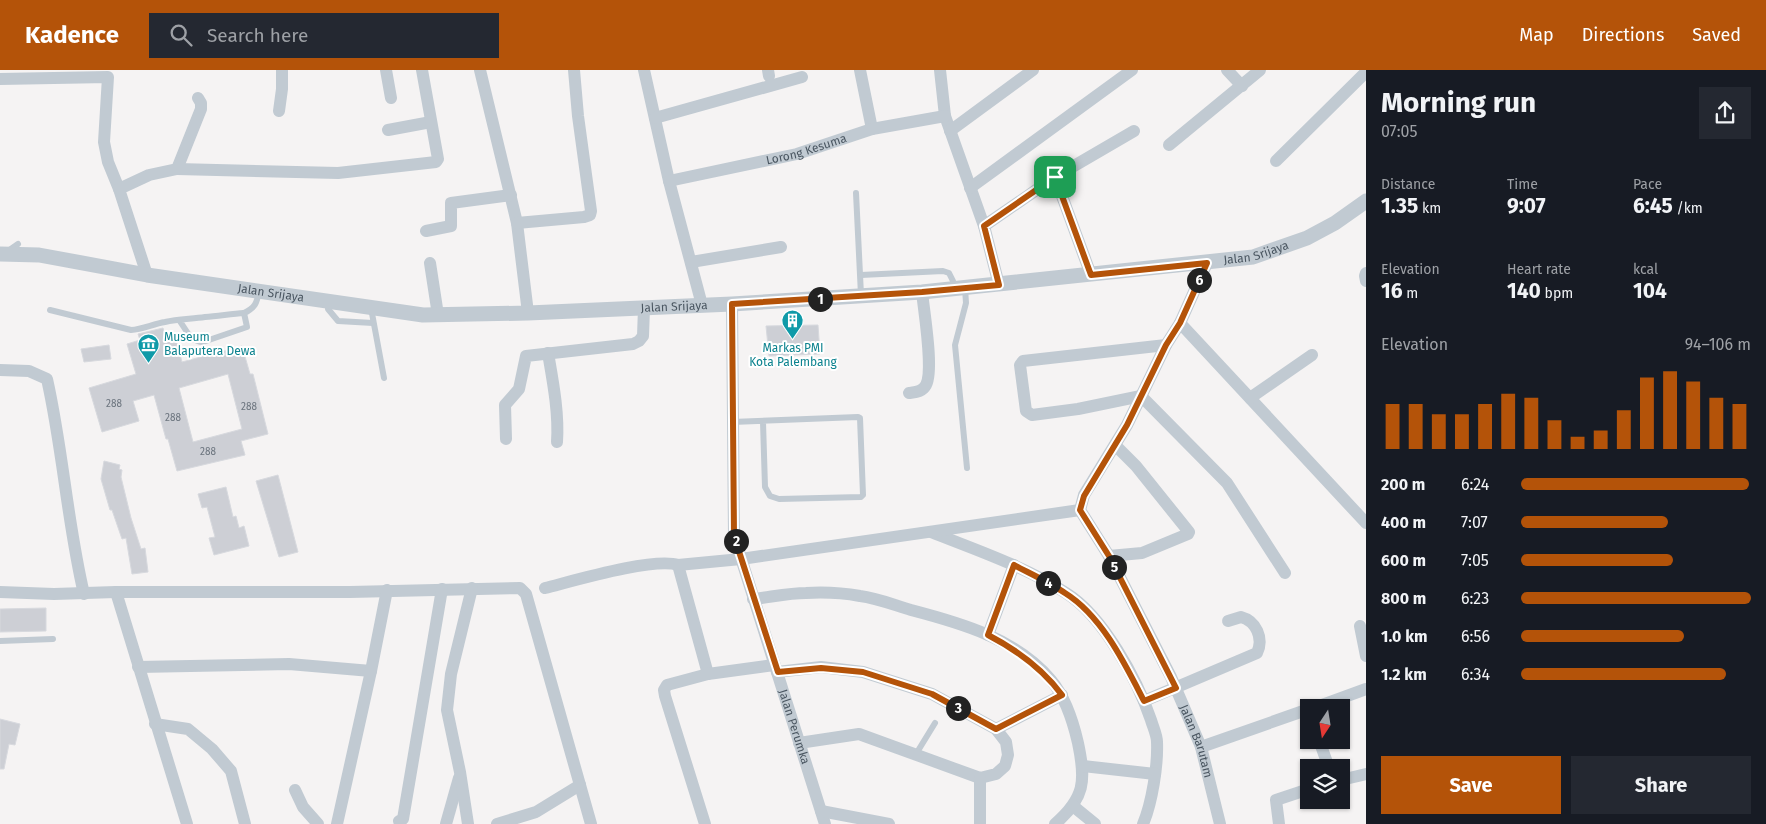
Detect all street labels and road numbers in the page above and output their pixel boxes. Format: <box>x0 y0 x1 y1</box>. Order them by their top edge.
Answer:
street label: Lorong Kesuma <box>765 131 848 167</box>
street label: Jalan Srijaya <box>1223 238 1290 267</box>
street label: Jalan Srijaya <box>237 281 305 305</box>
street label: Jalan Srijaya <box>640 298 708 315</box>
street label: Jalan Perumka <box>776 687 813 766</box>
street label: Jalan Barutam <box>1177 702 1215 779</box>

